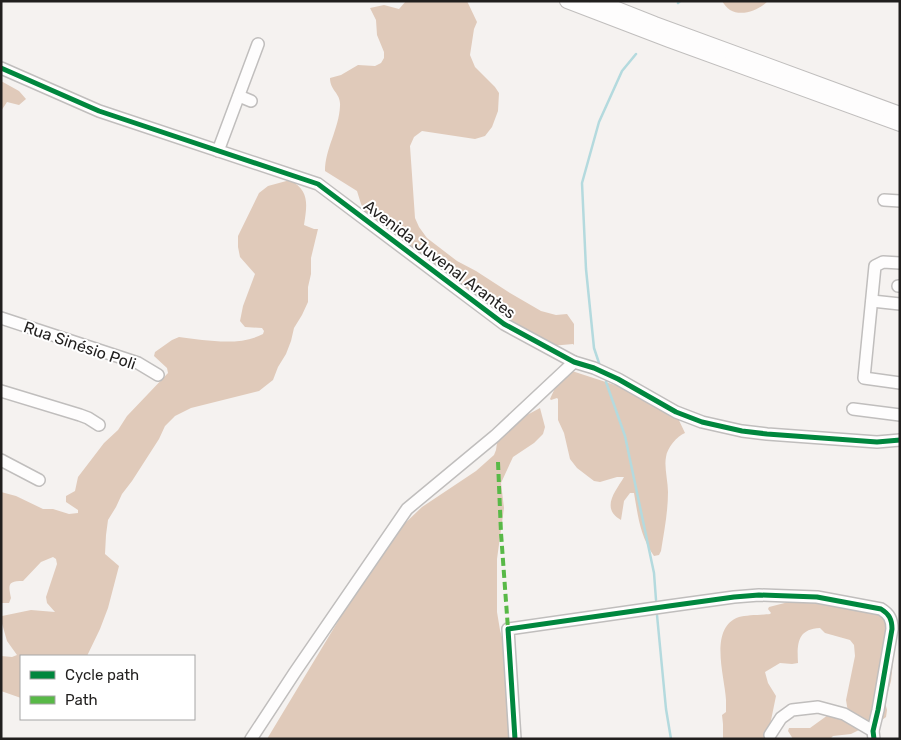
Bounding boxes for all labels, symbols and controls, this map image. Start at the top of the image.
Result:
street label: Avenida Juvenal Arantes [360,196,519,323]
street label: Rua Sinésio Poli [21,317,139,374]
legend [20,655,195,720]
text: Cycle path [65,666,139,684]
text: Path [65,691,98,709]

